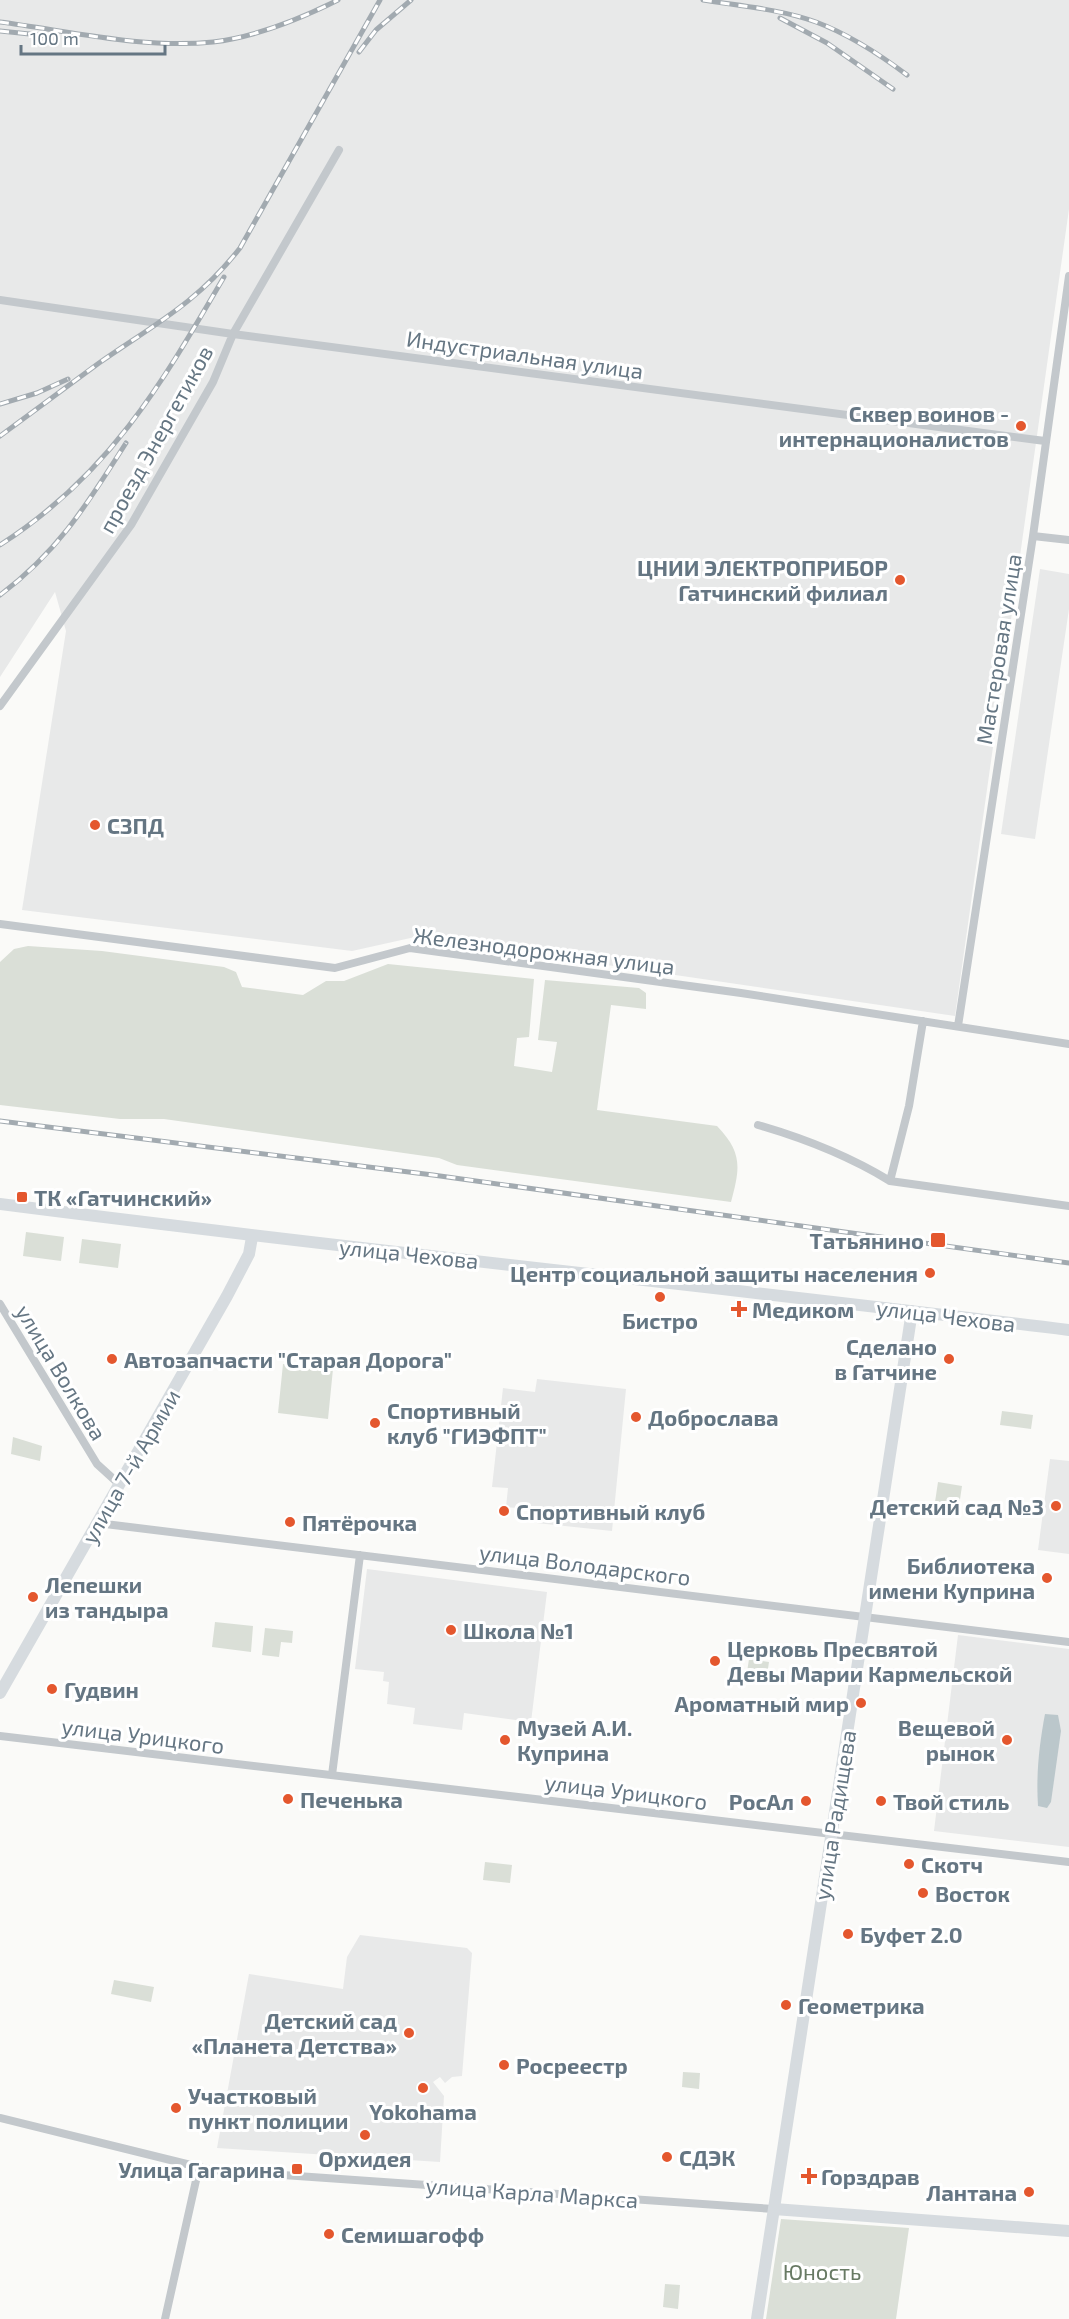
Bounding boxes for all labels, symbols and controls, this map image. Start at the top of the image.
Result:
scale bar [21,18,165,56]
text: 100 m [30,27,79,49]
street label: Индустриальная улица [405,325,645,384]
street label: проезд Энергетиков [93,341,217,537]
place label: Сквер воинов - интернационалистов [779,400,1009,451]
marker: Сквер воинов - интернационалистов [1014,419,1028,433]
street label: Мастеровая улица [970,552,1027,746]
place label: ЦНИИ ЭЛЕКТРОПРИБОР Гатчинский филиал [637,554,888,605]
marker: ЦНИИ ЭЛЕКТРОПРИБОР Гатчинский филиал [893,573,907,587]
place label: СЗПД [107,812,164,838]
marker: СЗПД [88,818,102,832]
street label: Железнодорожная улица [412,921,676,980]
place label: ТК «Гатчинский» [34,1184,212,1210]
marker: ТК «Гатчинский» [15,1190,29,1204]
place label: Татьянино [809,1227,924,1253]
marker: Татьянино [929,1231,947,1249]
street label: улица Чехова [338,1233,480,1274]
place label: Центр социальной защиты населения [510,1260,918,1286]
marker: Центр социальной защиты населения [923,1266,937,1280]
marker: Бистро [653,1290,667,1304]
street label: улица Чехова [875,1294,1017,1337]
place label: Медиком [752,1296,854,1322]
street label: улица Волкова [11,1300,113,1445]
marker: Медиком [730,1300,748,1318]
place label: Бистро [622,1307,698,1333]
place label: Сделано в Гатчине [835,1333,937,1384]
place label: Автозапчасти "Старая Дорога" [124,1346,452,1372]
marker: Автозапчасти "Старая Дорога" [105,1352,119,1366]
marker: Сделано в Гатчине [942,1352,956,1366]
street label: улица 7-й Армии [75,1384,186,1548]
place label: Спортивный клуб "ГИЭФПТ" [387,1397,547,1448]
place label: Доброслава [648,1404,779,1430]
marker: Доброслава [629,1410,643,1424]
marker: Спортивный клуб "ГИЭФПТ" [368,1416,382,1430]
place label: Детский сад №3 [870,1493,1044,1519]
place label: Спортивный клуб [516,1498,705,1524]
marker: Детский сад №3 [1049,1499,1063,1513]
marker: Спортивный клуб [497,1504,511,1518]
place label: Пятёрочка [302,1509,417,1535]
marker: Пятёрочка [283,1515,297,1529]
street label: улица Володарского [478,1538,692,1591]
place label: Библиотека имени Куприна [868,1552,1035,1603]
place label: Лепешки из тандыра [45,1571,169,1622]
marker: Библиотека имени Куприна [1040,1571,1054,1585]
marker: Лепешки из тандыра [26,1590,40,1604]
place label: Школа №1 [463,1617,574,1643]
marker: Школа №1 [444,1623,458,1637]
place label: Церковь Пресвятой Девы Марии Кармельской [727,1635,1012,1686]
marker: Церковь Пресвятой Девы Марии Кармельской [708,1654,722,1668]
place label: Гудвин [64,1676,139,1702]
marker: Гудвин [45,1682,59,1696]
place label: Ароматный мир [675,1690,849,1716]
marker: Ароматный мир [854,1696,868,1710]
street label: улица Урицкого [60,1712,226,1759]
place label: Музей А.И. Куприна [517,1714,632,1765]
place label: Вещевой рынок [898,1714,995,1765]
street label: улица Радищева [808,1728,861,1902]
marker: Музей А.И. Куприна [498,1733,512,1747]
marker: Вещевой рынок [1000,1733,1014,1747]
street label: улица Урицкого [543,1768,709,1815]
place label: Печенька [300,1786,403,1812]
place label: РосАл [729,1788,794,1814]
place label: Твой стиль [893,1788,1010,1814]
marker: Печенька [281,1792,295,1806]
marker: РосАл [799,1794,813,1808]
marker: Твой стиль [874,1794,888,1808]
place label: Скотч [921,1851,983,1877]
marker: Скотч [902,1857,916,1871]
place label: Восток [935,1880,1010,1906]
marker: Восток [916,1886,930,1900]
place label: Буфет 2.0 [860,1921,963,1947]
marker: Буфет 2.0 [841,1927,855,1941]
place label: Геометрика [798,1992,925,2018]
marker: Геометрика [779,1998,793,2012]
place label: Детский сад «Планета Детства» [192,2007,397,2058]
marker: Детский сад «Планета Детства» [402,2026,416,2040]
place label: Росреестр [516,2052,628,2078]
marker: Росреестр [497,2058,511,2072]
marker: Yokohama [416,2081,430,2095]
place label: Участковый пункт полиции [188,2082,349,2133]
place label: Yokohama [369,2098,477,2124]
marker: Участковый пункт полиции [169,2101,183,2115]
marker: Орхидея [358,2128,372,2142]
place label: СДЭК [679,2144,735,2170]
place label: Орхидея [318,2145,412,2171]
marker: СДЭК [660,2150,674,2164]
place label: Улица Гагарина [118,2156,285,2182]
marker: Улица Гагарина [290,2162,304,2176]
place label: Горздрав [821,2163,920,2189]
marker: Горздрав [802,2169,816,2183]
street label: улица Карла Маркса [425,2172,639,2213]
place label: Лантана [926,2179,1017,2205]
marker: Лантана [1022,2185,1036,2199]
place label: Семишагофф [341,2221,484,2247]
marker: Семишагофф [322,2227,336,2241]
park label: Юность [783,2258,861,2284]

